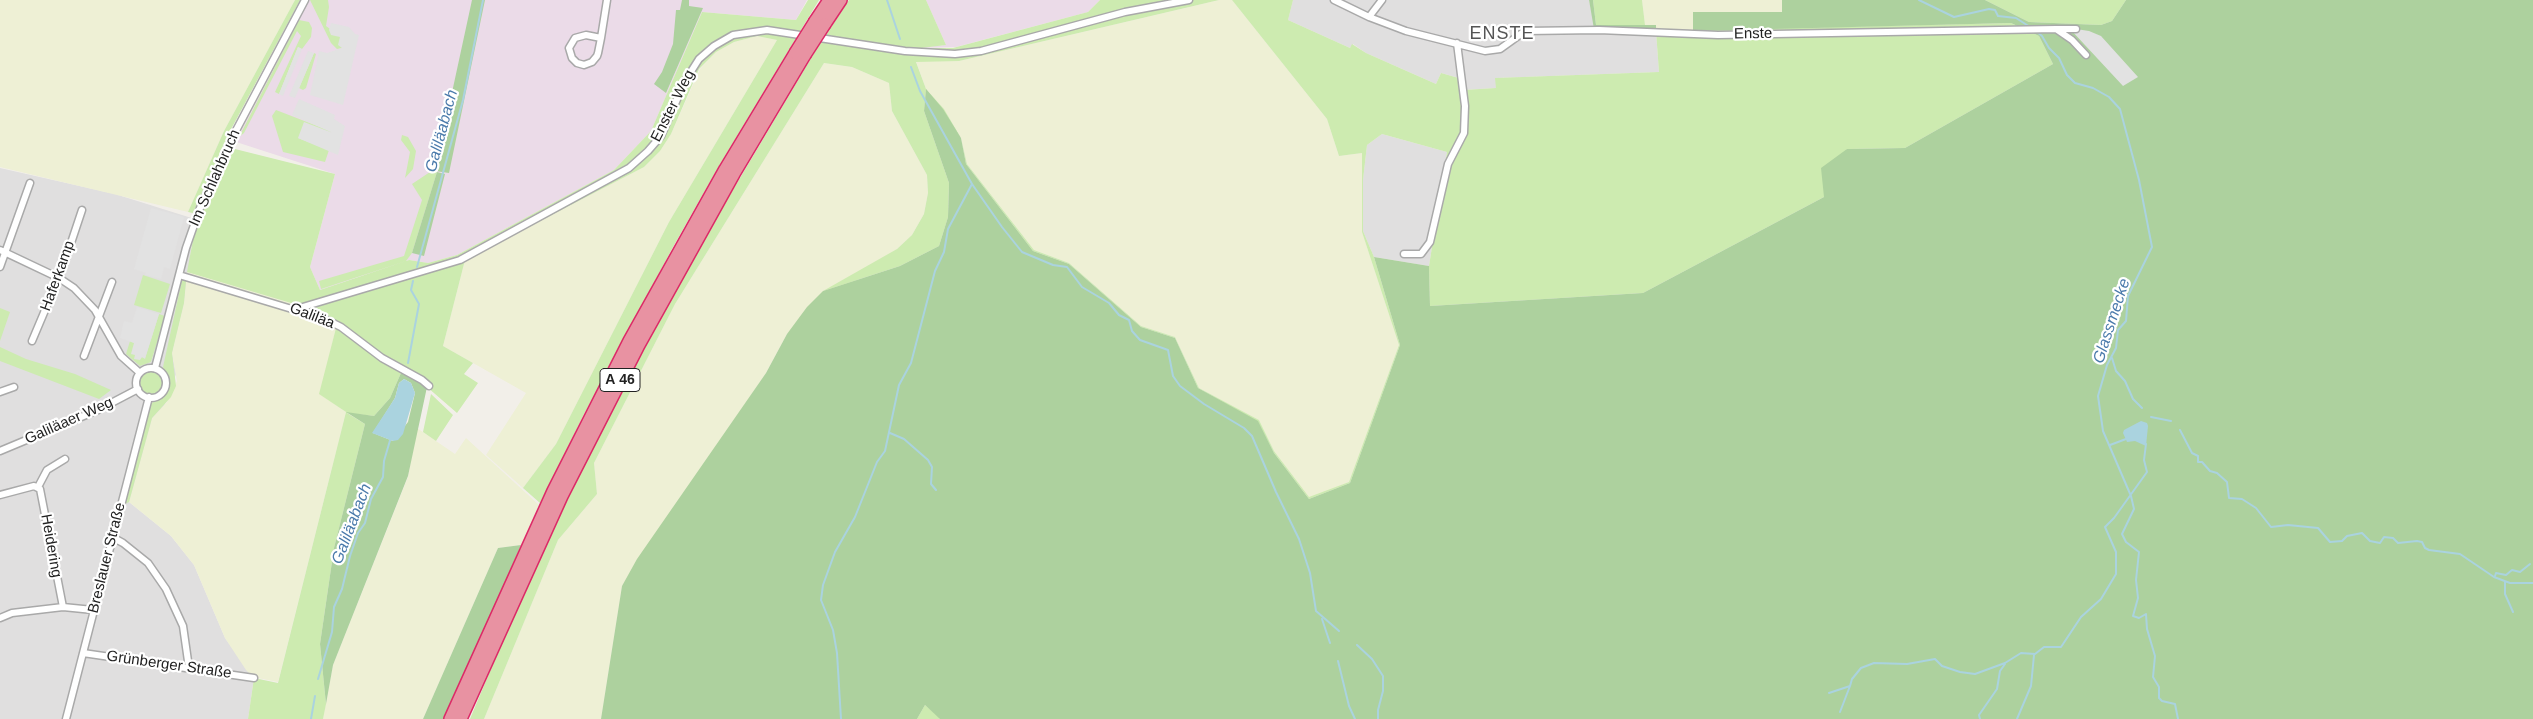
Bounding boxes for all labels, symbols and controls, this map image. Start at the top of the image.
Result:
district label: ENSTE [1469,23,1535,45]
street label: Enste [1734,25,1772,43]
street label: Enster Weg [647,67,699,145]
water label: Galiläabach [422,88,462,174]
street label: Im Schlahbruch [186,127,244,229]
street label: Haferkamp [37,238,79,314]
water label: Glassmecke [2089,276,2135,366]
street label: Galiläa [287,299,337,333]
road number: A 46 [600,368,640,392]
street label: Galiläaer Weg [22,394,116,448]
water label: Galiläabach [328,481,376,567]
street label: Breslauer Straße [85,501,129,615]
street label: Heidering [37,513,65,579]
street label: Grünberger Straße [105,647,233,683]

